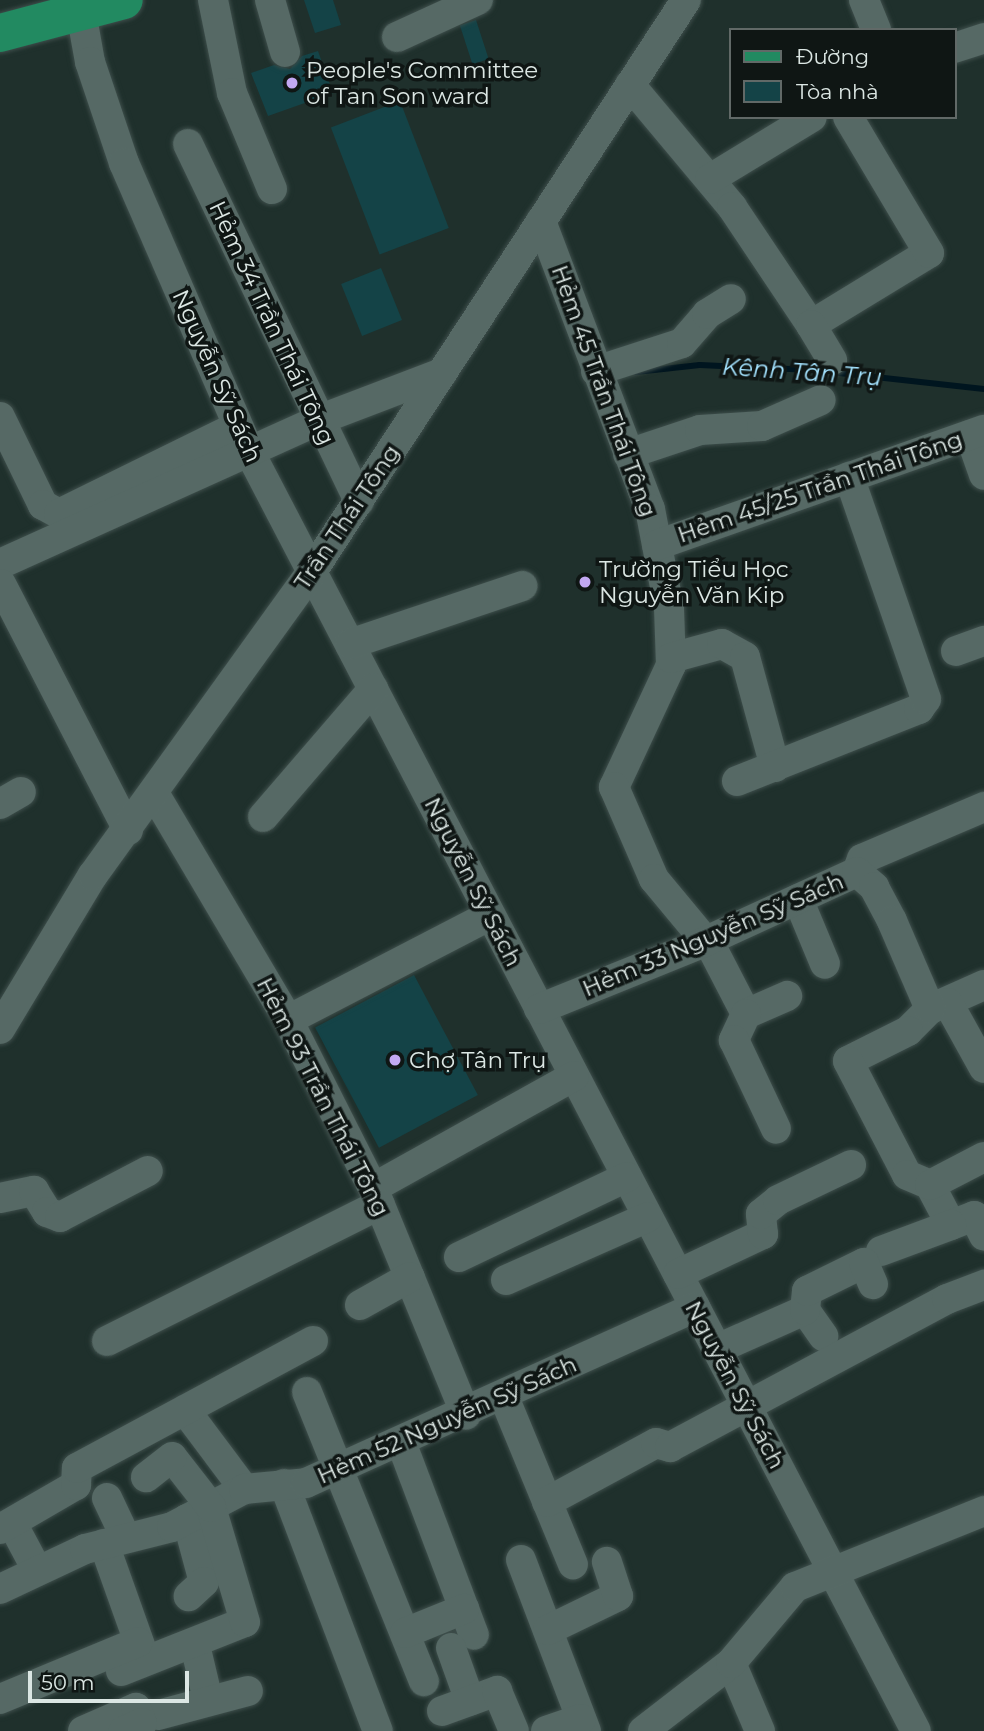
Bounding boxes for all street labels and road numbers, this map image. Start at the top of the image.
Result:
street label: Hẻm 34 Trần Thái Tông [203,197,341,449]
street label: Hẻm 45 Trần Thái Tông [546,261,662,521]
street label: Nguyễn Sỹ Sách [167,285,267,467]
street label: Hẻm 45/25 Trần Thái Tông [674,425,966,549]
street label: Trần Thái Tông [288,439,406,595]
street label: Nguyễn Sỹ Sách [418,793,528,971]
street label: Hẻm 33 Nguyễn Sỹ Sách [578,867,848,1003]
street label: Hẻm 93 Trần Thái Tông [251,973,395,1221]
street label: Nguyễn Sỹ Sách [679,1296,791,1474]
street label: Hẻm 52 Nguyễn Sỹ Sách [313,1350,581,1490]

